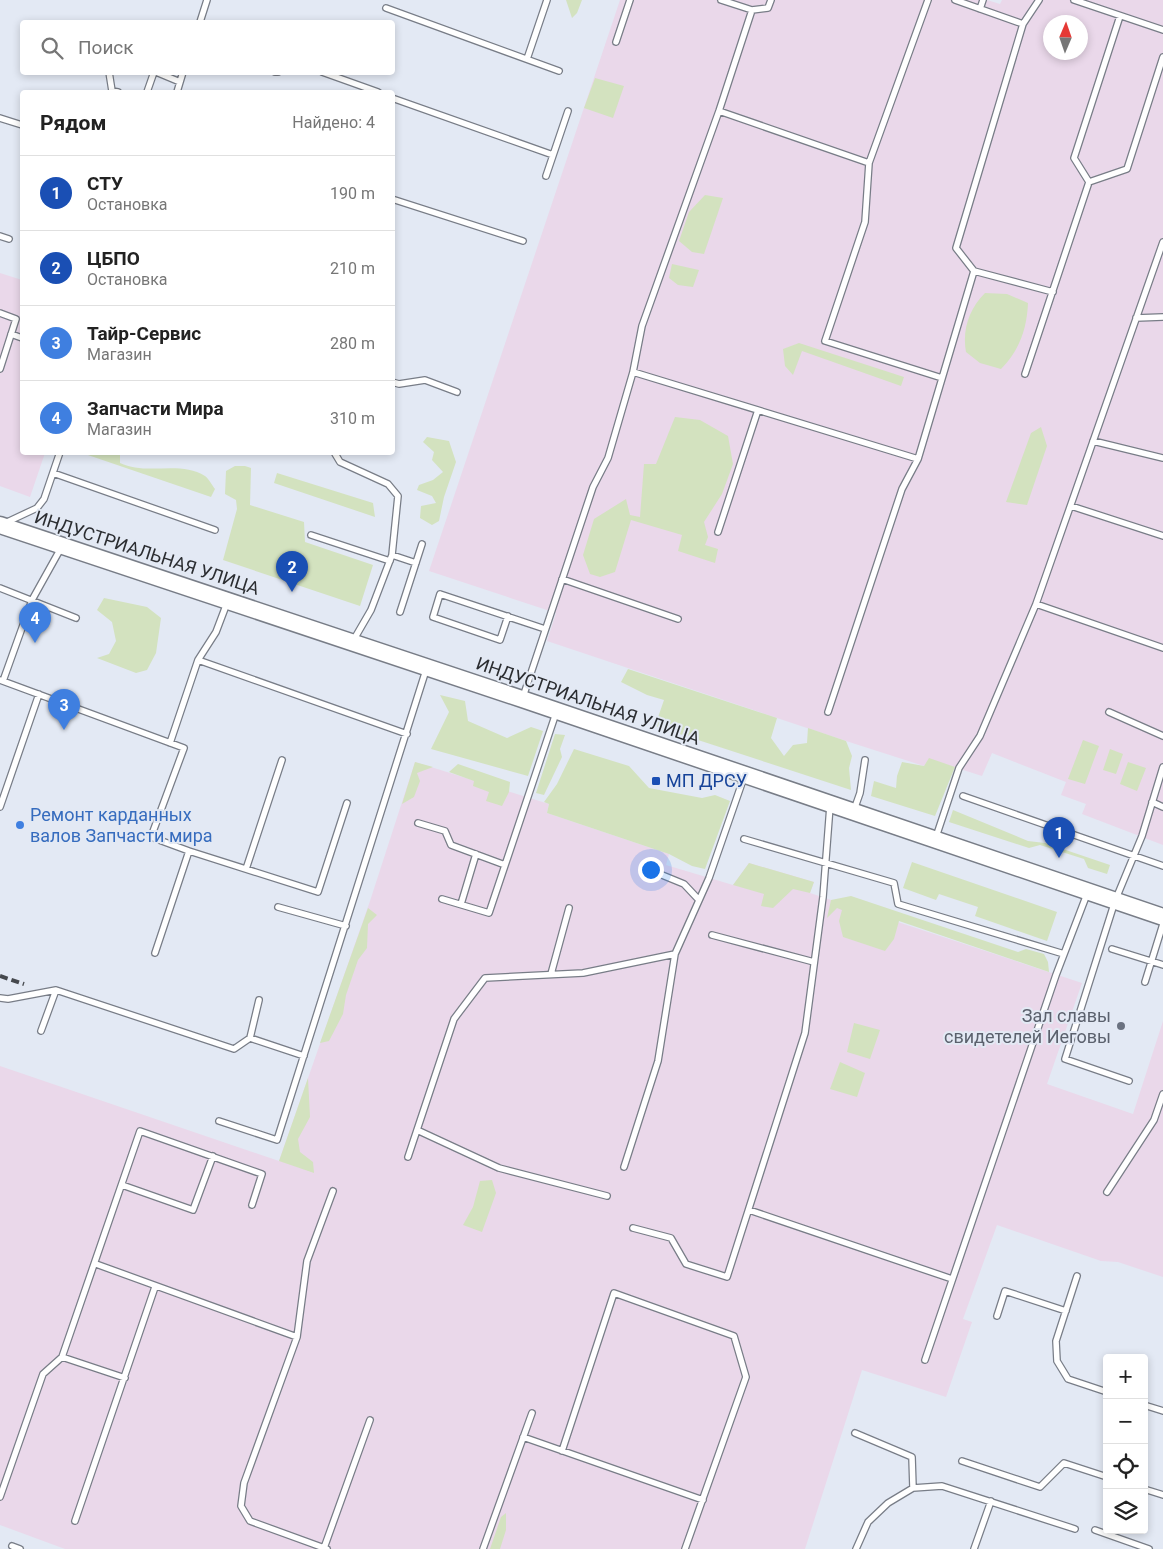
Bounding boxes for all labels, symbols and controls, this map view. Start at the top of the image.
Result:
north arrow [1043,15,1088,60]
search box [20,20,395,75]
icon: search [38,34,66,62]
text: Поиск [78,36,134,59]
text: Рядом [40,111,106,135]
text: Найдено: 4 [292,113,375,132]
text: СТУ [87,172,123,195]
text: 1 [51,184,61,203]
text: 190 m [330,184,375,203]
text: Остановка [87,195,168,214]
text: ЦБПО [87,247,140,270]
text: 2 [51,259,61,278]
text: 210 m [330,259,375,278]
text: Остановка [87,270,168,289]
text: Тайр-Сервис [87,322,201,345]
text: 3 [51,334,61,353]
text: 280 m [330,334,375,353]
text: Магазин [87,345,152,364]
text: Запчасти Мира [87,397,224,420]
text: 4 [51,409,61,428]
text: 310 m [330,409,375,428]
text: Магазин [87,420,152,439]
street label: ИНДУСТРИАЛЬНАЯ УЛИЦА [32,506,262,599]
pin: 2 [276,551,308,592]
pin: 4 [19,602,51,643]
street label: ИНДУСТРИАЛЬНАЯ УЛИЦА [474,652,703,749]
pin: 3 [48,689,80,730]
place label: МП ДРСУ [666,770,747,791]
marker: МП ДРСУ [650,775,662,787]
place label: Ремонт карданных валов Запчасти мира [30,804,213,846]
pin: 1 [1043,817,1075,858]
marker: Ремонт карданных валов Запчасти мира [14,819,26,831]
your location [638,857,664,883]
place label: Зал славы свидетелей Иеговы [944,1005,1111,1047]
marker: Зал славы свидетелей Иеговы [1115,1020,1127,1032]
map controls [1103,1354,1148,1534]
button: + [1103,1354,1148,1399]
button: − [1103,1399,1148,1444]
button: locate [1103,1444,1148,1489]
button: layers [1103,1489,1148,1534]

